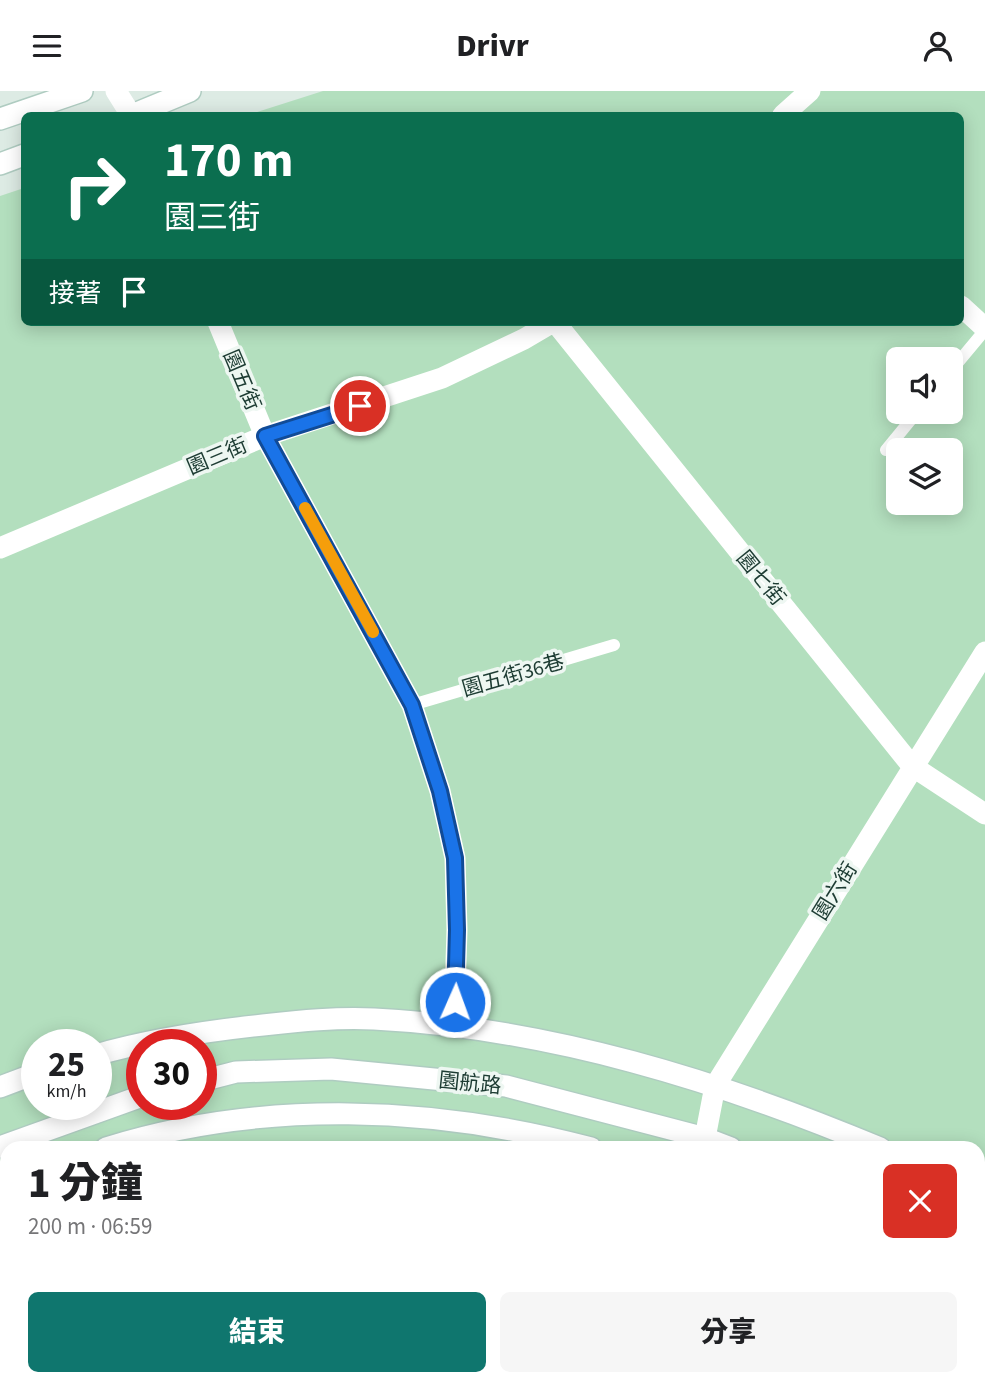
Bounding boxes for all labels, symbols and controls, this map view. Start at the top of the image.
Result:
text: Drivr [456,23,529,69]
icon: menu [28,27,66,65]
icon: person [919,27,957,65]
text: 170 m [164,126,293,196]
icon: right [49,140,140,231]
text: 園三街 [164,195,260,241]
icon: arrive [115,273,153,311]
text: 接著 [49,275,101,312]
street label: 園五街 [216,345,268,415]
map controls [886,347,963,515]
button: sound [886,347,963,424]
pin [330,376,390,436]
icon: arrive [341,387,379,425]
street label: 園三街 [182,430,252,482]
button: layers [886,438,963,515]
street label: 園七街 [730,544,792,612]
street label: 園五街36巷 [458,646,568,704]
street label: 園六街 [806,856,864,926]
position arrow [418,965,492,1039]
speed limit sign: 30 [126,1029,217,1120]
text: 25 [48,1040,85,1090]
street label: 園航路 [437,1065,503,1101]
text: km/h [47,1079,86,1104]
text: 1 分鐘 [28,1154,143,1214]
button: close [883,1164,957,1238]
text: 200 m · 06:59 [28,1210,152,1243]
button: 結束 [28,1292,486,1372]
button: 分享 [500,1292,957,1372]

